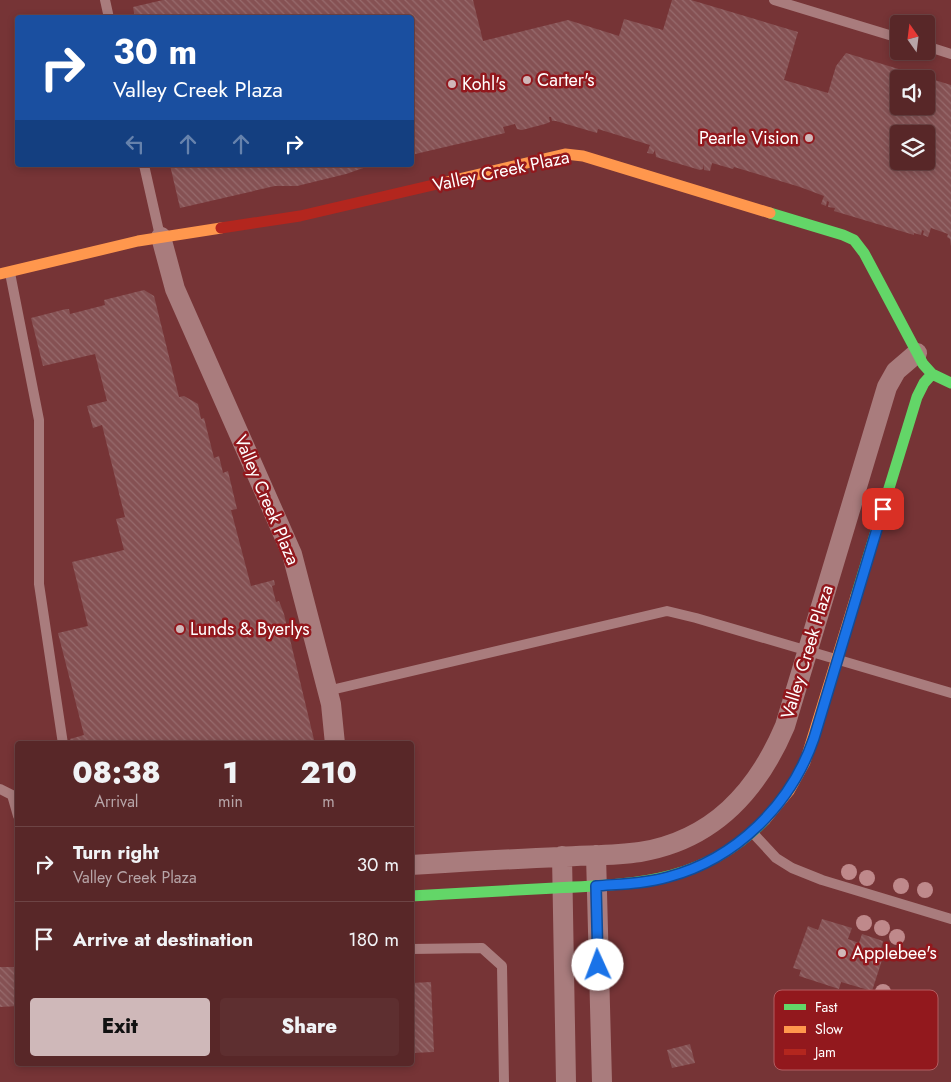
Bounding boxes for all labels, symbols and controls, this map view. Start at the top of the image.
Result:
north arrow [890,15,935,60]
map controls [890,15,935,170]
text: 30 m [113,27,197,77]
icon: right [30,35,95,100]
place label: Carter's [537,67,595,93]
button: sound [890,70,935,115]
place label: Kohl's [462,71,506,97]
text: Valley Creek Plaza [113,73,283,105]
marker: Carter's [521,74,533,86]
marker: Kohl's [446,78,458,90]
place label: Pearle Vision [699,125,799,151]
button: layers [890,125,935,170]
icon: left [121,130,149,158]
icon: ahead [174,130,202,158]
icon: ahead [227,130,255,158]
icon: right [280,130,308,158]
marker: Pearle Vision [803,132,815,144]
street label: Valley Creek Plaza [430,144,572,198]
street label: Valley Creek Plaza [228,431,306,569]
pin [862,488,904,530]
icon: arrive [869,495,897,523]
street label: Valley Creek Plaza [774,582,840,722]
place label: Lunds & Byerlys [190,616,310,642]
marker: Lunds & Byerlys [174,623,186,635]
text: 08:38 [72,751,161,794]
text: 1 [223,751,238,794]
text: 210 [300,751,357,794]
text: Arrival [94,790,139,813]
text: min [218,790,243,813]
text: m [322,790,335,813]
text: Turn right [73,839,159,866]
icon: right [30,850,58,878]
text: 30 m [357,851,399,878]
text: Valley Creek Plaza [73,866,197,889]
icon: arrive [30,925,58,953]
text: Arrive at destination [73,926,253,953]
text: 180 m [348,926,399,953]
position arrow [571,938,623,990]
place label: Applebee's [852,940,937,966]
marker: Applebee's [836,947,848,959]
legend [774,990,938,1070]
text: Fast [815,997,838,1017]
button: Exit [30,998,210,1056]
button: Share [220,998,399,1056]
text: Slow [815,1019,843,1039]
text: Jam [813,1042,836,1062]

